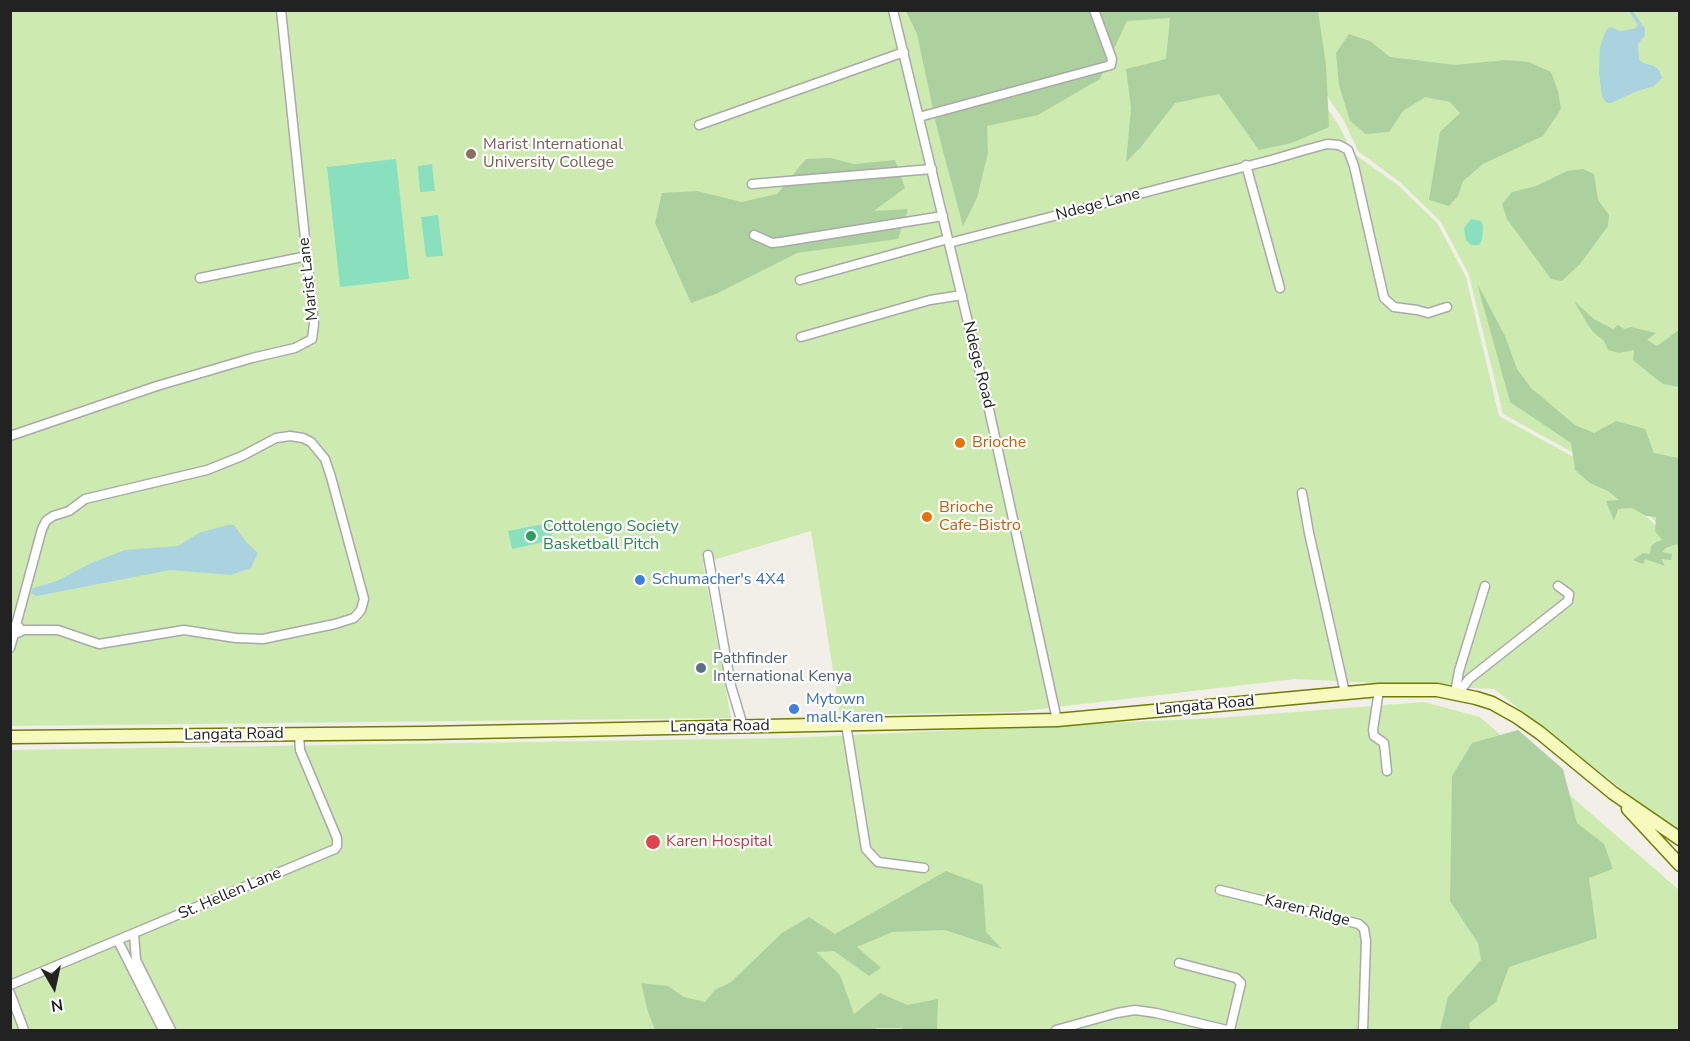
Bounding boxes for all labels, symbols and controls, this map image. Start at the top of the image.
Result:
place label: Marist International University College [483,135,623,173]
marker: Marist International University College [464,147,478,161]
street label: Ndege Lane [1054,185,1142,225]
street label: Marist Lane [295,236,323,322]
street label: Ndege Road [958,320,998,410]
place label: Brioche [972,433,1026,453]
marker: Brioche [953,436,967,450]
place label: Brioche Cafe-Bistro [939,498,1021,536]
marker: Brioche Cafe-Bistro [920,510,934,524]
place label: Cottolengo Society Basketball Pitch [543,517,679,555]
marker: Cottolengo Society Basketball Pitch [524,529,538,543]
place label: Schumacher's 4X4 [652,570,785,590]
marker: Schumacher's 4X4 [633,573,647,587]
place label: Pathfinder International Kenya [713,649,852,687]
marker: Pathfinder International Kenya [694,661,708,675]
place label: Mytown mall Karen [806,690,883,728]
street label: Langata Road [1155,692,1255,720]
marker: Mytown mall Karen [787,702,801,716]
street label: Langata Road [670,717,770,737]
street label: Langata Road [184,725,284,745]
place label: Karen Hospital [666,832,772,852]
marker: Karen Hospital [644,833,662,851]
street label: St. Hellen Lane [176,864,284,924]
street label: Karen Ridge [1262,891,1352,931]
north arrow [24,957,84,1017]
text: N [49,993,64,1017]

